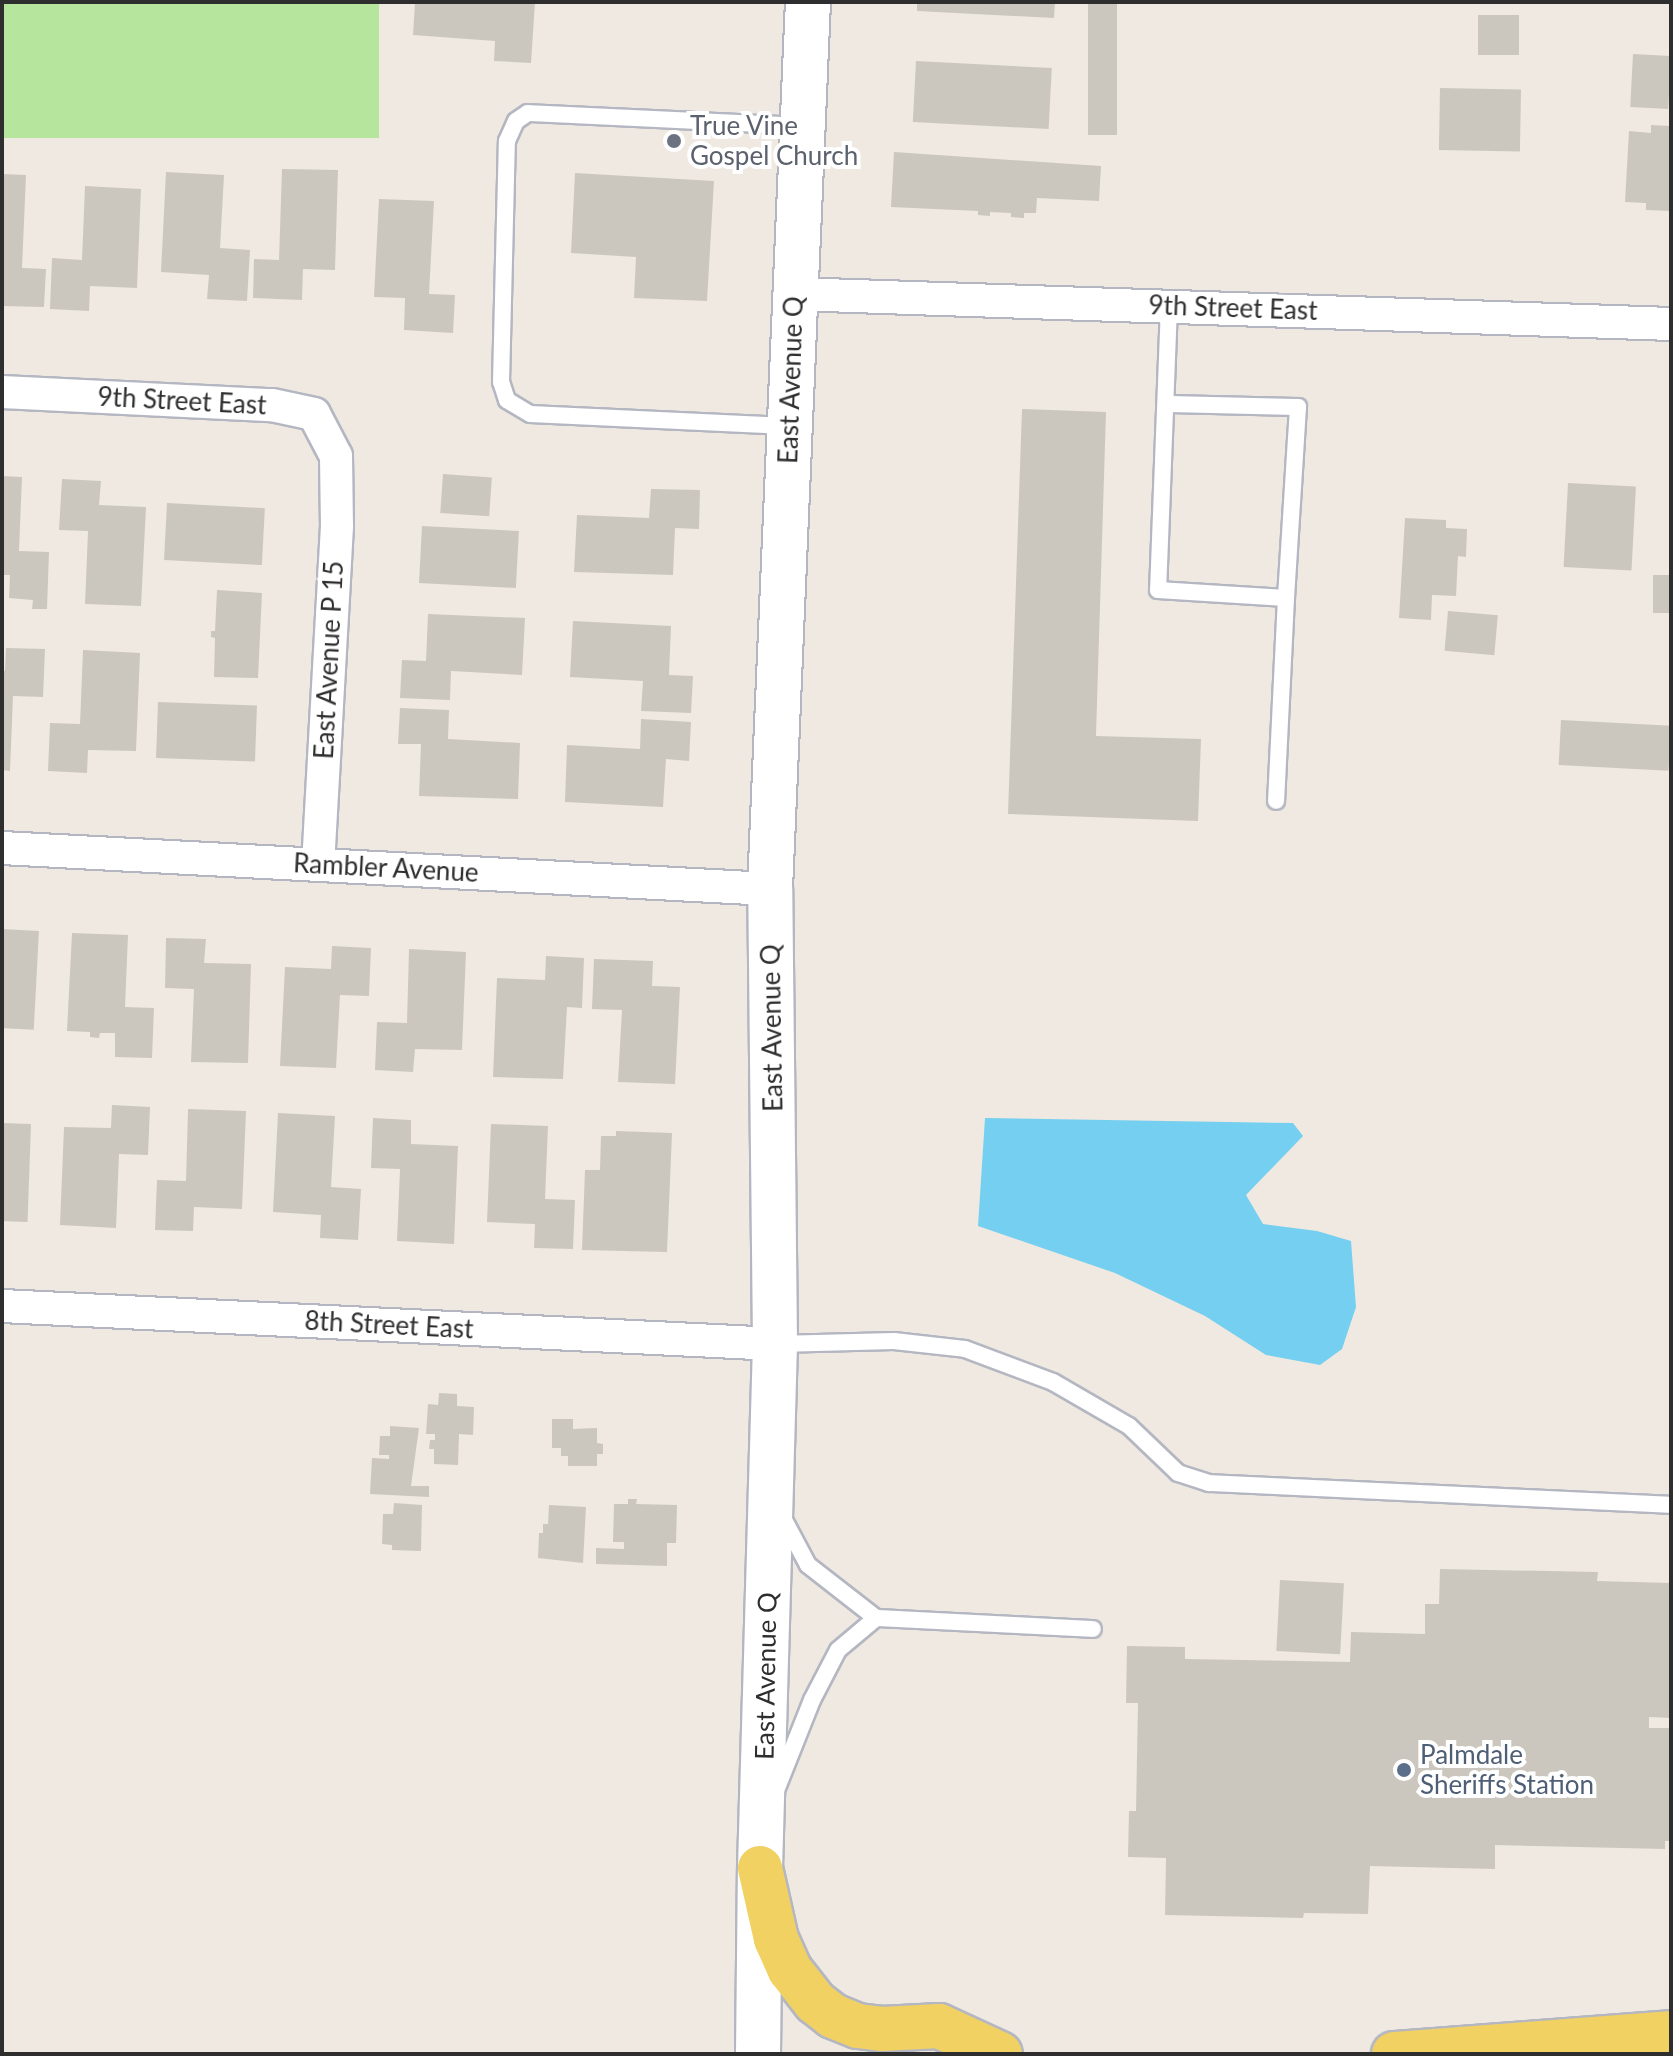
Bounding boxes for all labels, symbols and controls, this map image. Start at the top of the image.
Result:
place label: True Vine Gospel Church [690,110,858,172]
marker: True Vine Gospel Church [665,132,683,150]
street label: 9th Street East [1148,289,1318,327]
street label: East Avenue Q [772,295,810,465]
street label: 9th Street East [97,381,267,421]
street label: East Avenue P 15 [308,559,350,761]
street label: Rambler Avenue [292,848,480,888]
street label: East Avenue Q [755,943,789,1113]
street label: 8th Street East [304,1305,474,1345]
street label: East Avenue Q [749,1591,783,1761]
place label: Palmdale Sheriffs Station [1420,1739,1594,1800]
marker: Palmdale Sheriffs Station [1395,1761,1413,1779]

